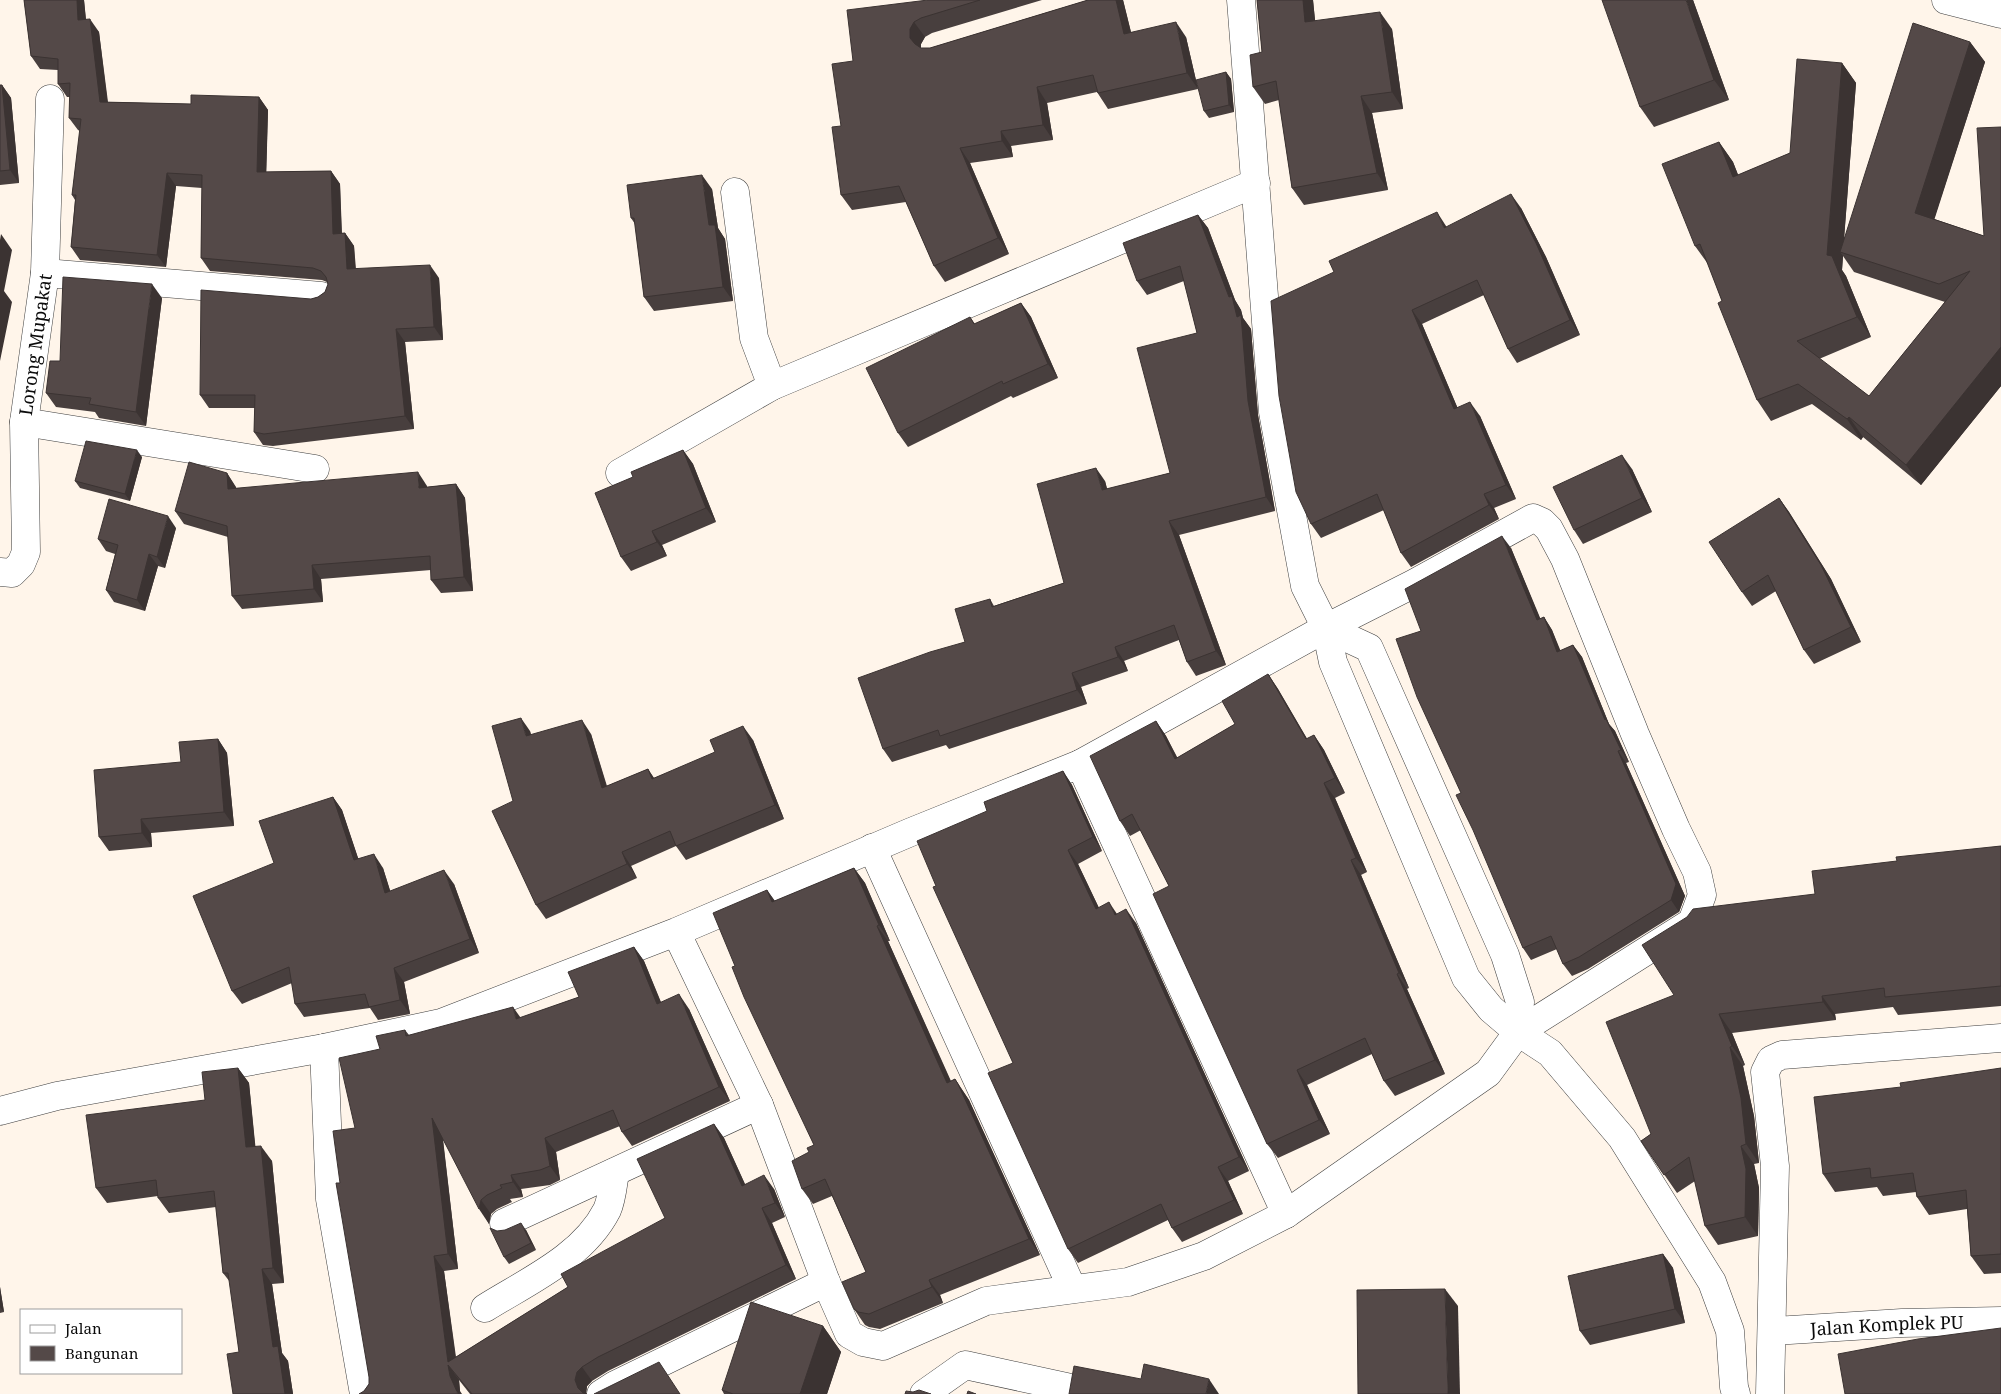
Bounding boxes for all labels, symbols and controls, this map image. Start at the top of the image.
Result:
street label: Lorong Mupakat [13,272,57,417]
legend [20,1309,182,1374]
street label: Jalan Komplek PU [1808,1310,1964,1341]
text: Jalan [64,1318,102,1338]
text: Bangunan [65,1343,139,1363]

